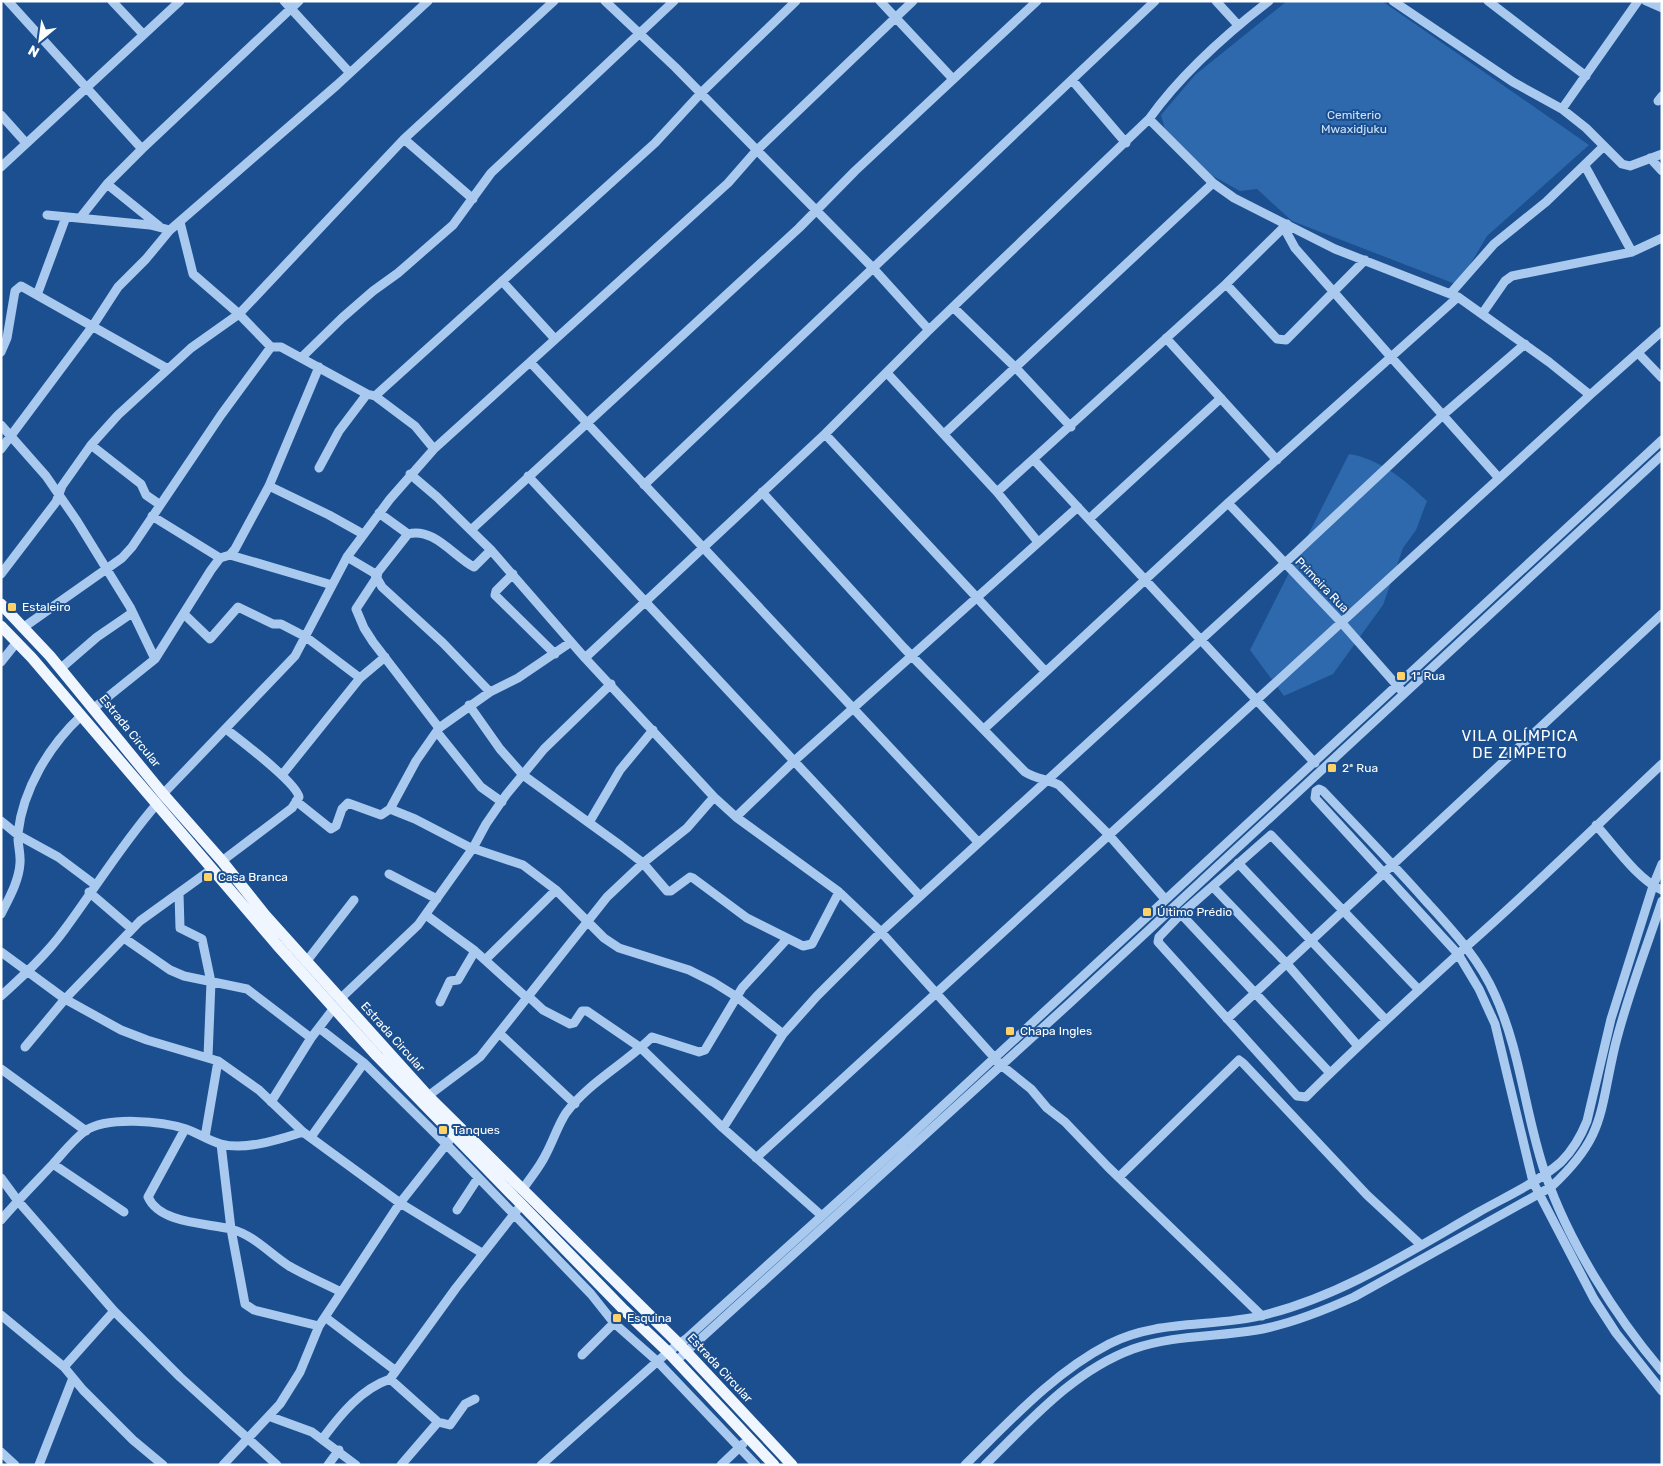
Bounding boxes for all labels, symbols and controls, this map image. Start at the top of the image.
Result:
north arrow [15,15,65,65]
text: N [25,41,42,61]
park label: Cemiterio Mwaxidjuku [1321,108,1387,136]
street label: Primeira Rua [1292,555,1352,615]
place label: Estaleiro [22,600,71,614]
marker: Estaleiro [6,601,18,613]
place label: 1ª Rua [1411,669,1445,683]
marker: 1ª Rua [1395,670,1407,682]
street label: Estrada Circular [97,692,164,770]
district label: VILA OLÍMPICA DE ZIMPETO [1462,727,1578,762]
place label: 2ª Rua [1342,761,1378,775]
marker: 2ª Rua [1326,762,1338,774]
place label: Casa Branca [218,870,288,884]
marker: Casa Branca [202,871,214,883]
place label: Último Prédio [1157,905,1232,919]
marker: Último Prédio [1141,906,1153,918]
street label: Estrada Circular [358,999,428,1075]
place label: Chapa Ingles [1020,1024,1092,1038]
marker: Chapa Ingles [1004,1025,1016,1037]
place label: Tanques [453,1123,500,1137]
marker: Tanques [437,1124,449,1136]
place label: Esquina [627,1311,672,1325]
marker: Esquina [611,1312,623,1324]
street label: Estrada Circular [684,1331,756,1406]

